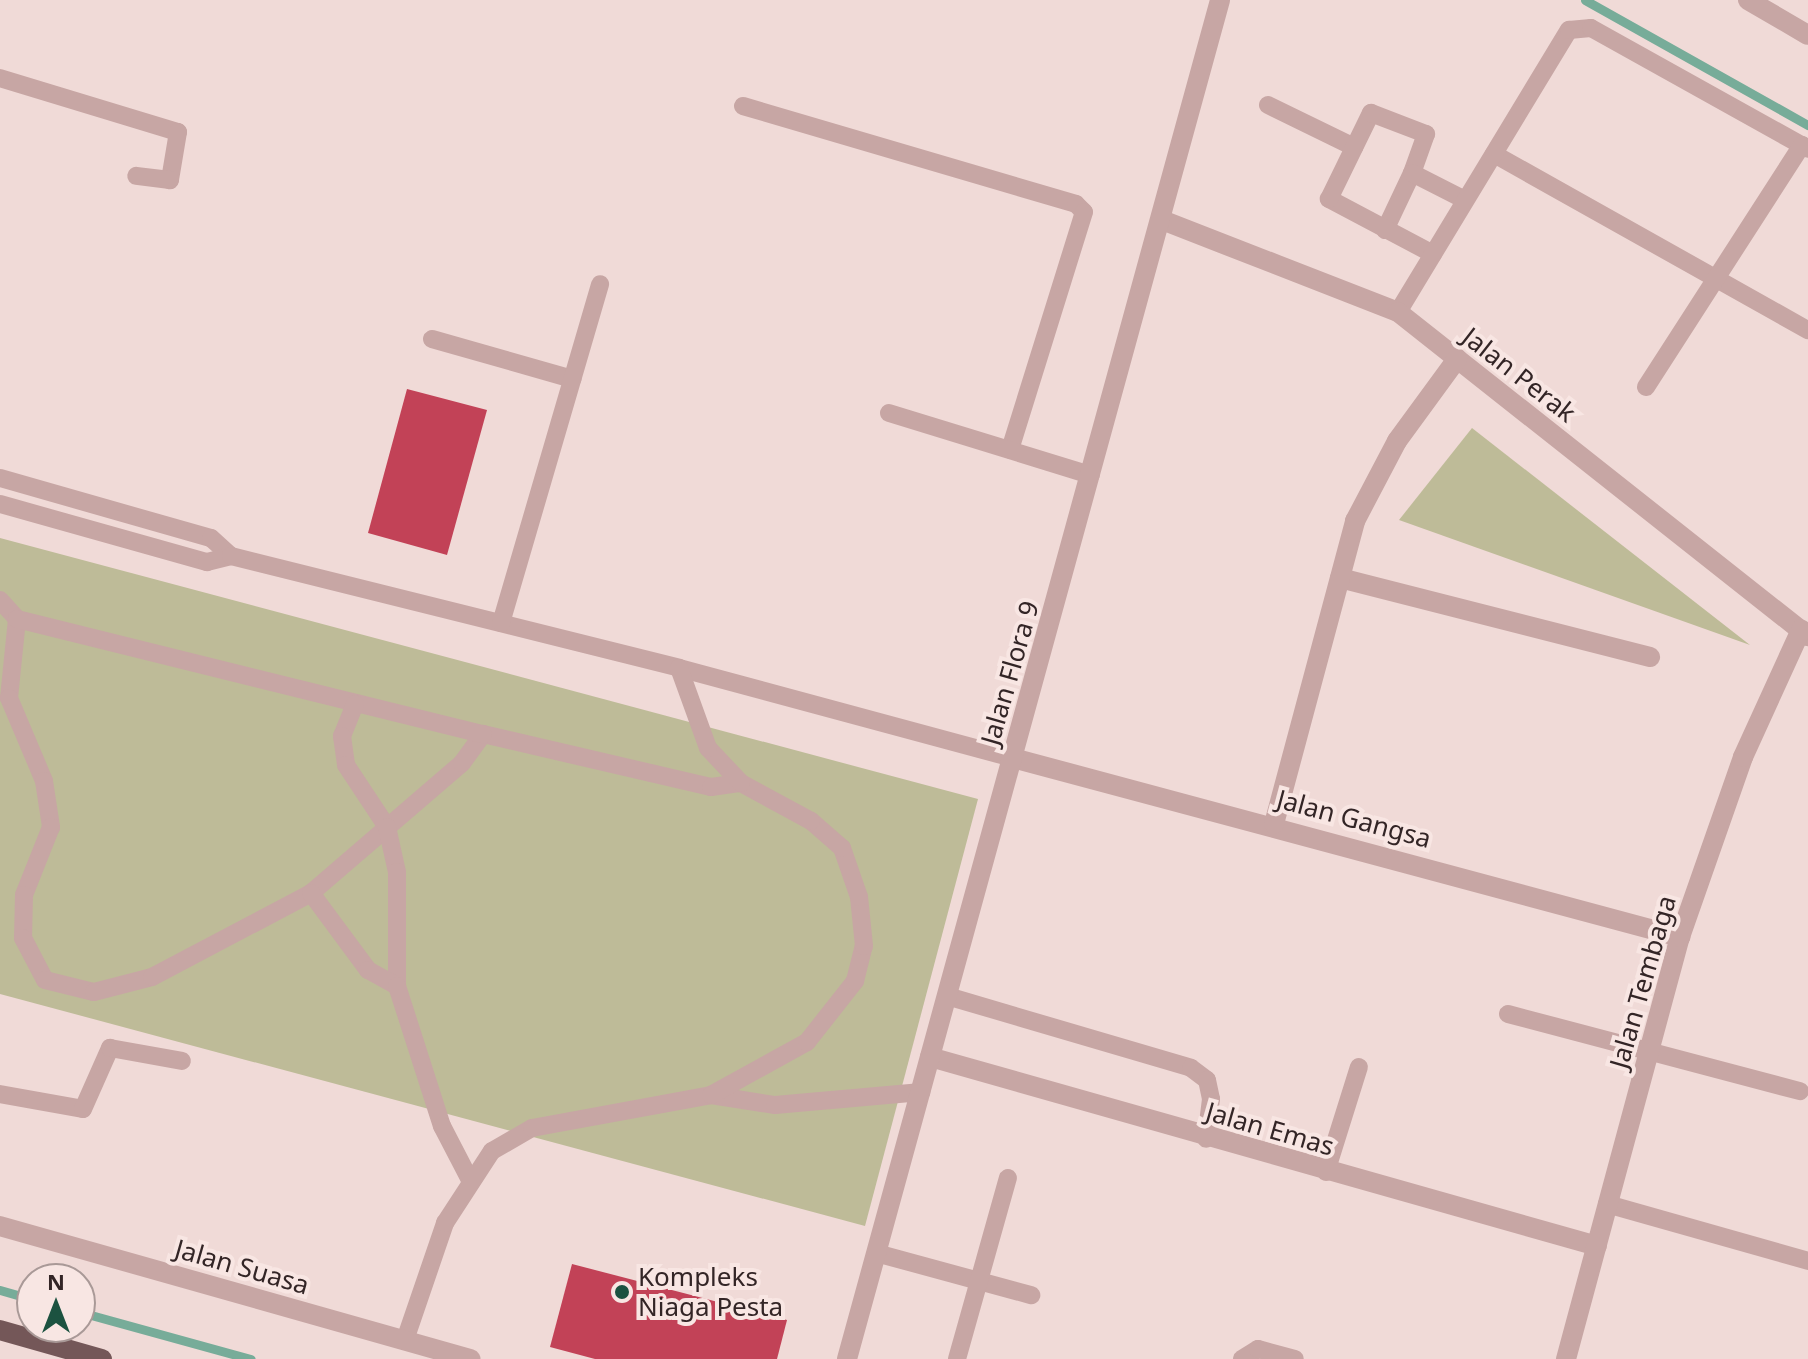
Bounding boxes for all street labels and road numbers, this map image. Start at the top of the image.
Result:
street label: Jalan Perak [1456,321,1582,429]
street label: Jalan Flora 9 [975,597,1045,749]
street label: Jalan Gangsa [1273,783,1435,855]
street label: Jalan Tembaga [1603,892,1683,1072]
street label: Jalan Emas [1202,1096,1338,1162]
street label: Jalan Suasa [171,1233,313,1301]

